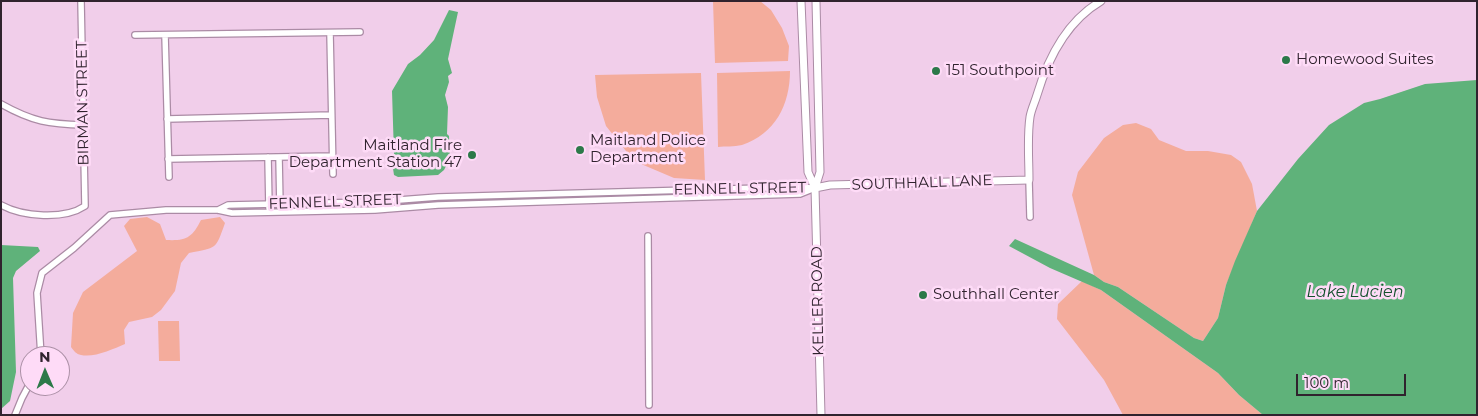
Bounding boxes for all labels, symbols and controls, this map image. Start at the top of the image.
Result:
street label: BIRMAN STREET [73,40,93,166]
place label: Homewood Suites [1296,51,1434,69]
marker: Homewood Suites [1280,54,1292,66]
place label: 151 Southpoint [946,62,1054,80]
marker: 151 Southpoint [930,65,942,77]
place label: Maitland Police Department [590,132,706,167]
place label: Maitland Fire Department Station 47 [289,137,462,172]
marker: Maitland Police Department [574,144,586,156]
marker: Maitland Fire Department Station 47 [466,149,478,161]
street label: SOUTHHALL LANE [851,172,993,194]
street label: FENNELL STREET [673,179,807,199]
street label: FENNELL STREET [268,191,402,213]
street label: KELLER ROAD [808,246,828,356]
water label: Lake Lucien [1307,282,1403,302]
place label: Southhall Center [933,286,1059,304]
marker: Southhall Center [917,289,929,301]
north arrow [20,346,70,396]
text: N [39,348,51,366]
scale bar [1298,364,1408,396]
text: 100 m [1304,373,1349,392]

